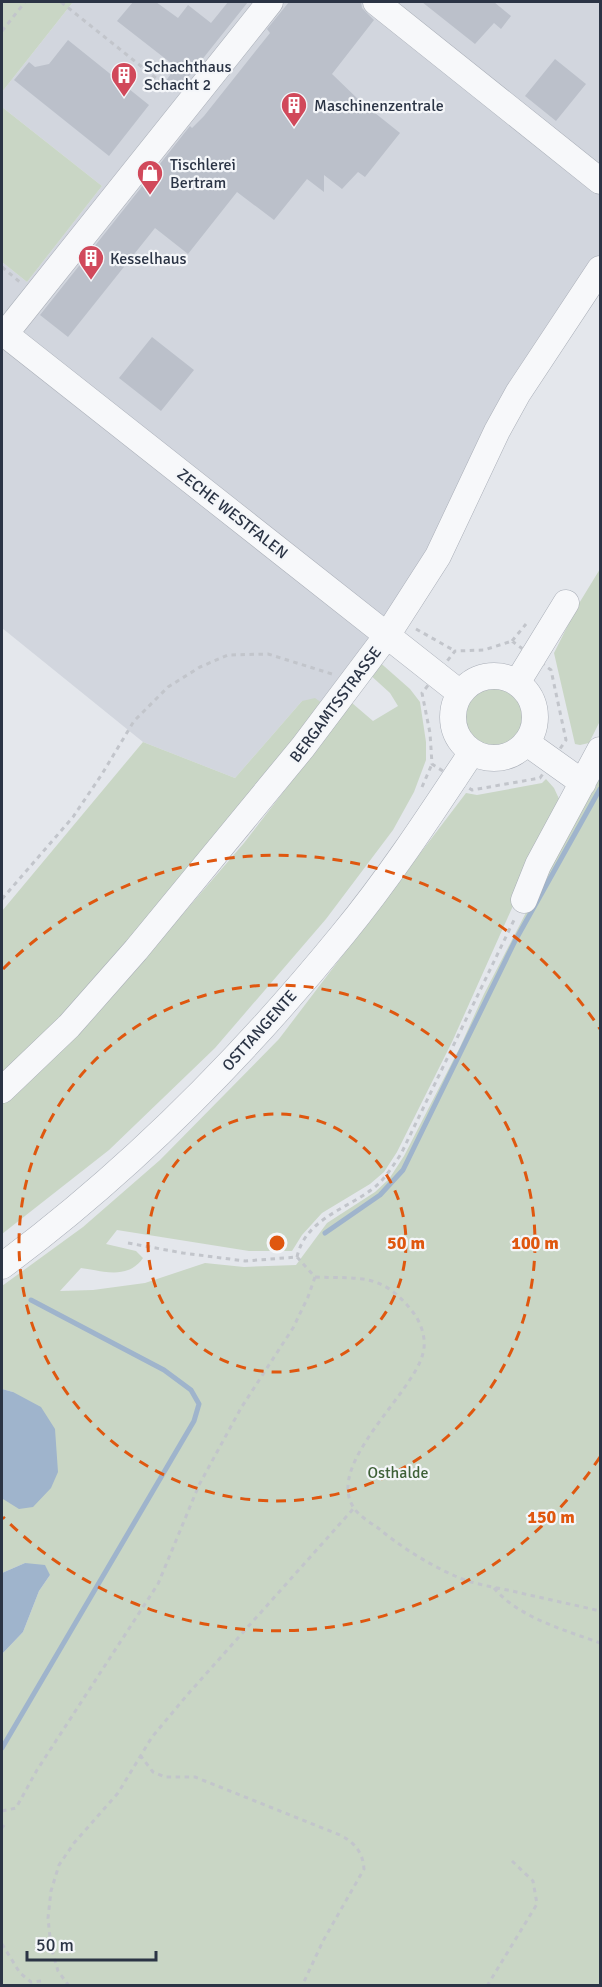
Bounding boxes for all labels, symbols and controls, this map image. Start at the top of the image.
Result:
place label: Schachthaus Schacht 2 [144,57,232,95]
building icon: Schachthaus Schacht 2 [109,60,139,98]
building icon: Maschinenzentrale [279,90,309,128]
place label: Maschinenzentrale [314,96,444,116]
place label: Tischlerei Bertram [170,155,236,193]
shop icon: Tischlerei Bertram [135,158,165,196]
building icon: Kesselhaus [76,243,106,281]
place label: Kesselhaus [110,249,187,269]
street label: ZECHE WESTFALEN [173,464,292,563]
street label: BERGAMTSSTRASSE [286,643,386,767]
street label: OSTTANGENTE [218,986,301,1075]
text: 50 m [387,1232,425,1254]
text: 100 m [511,1232,559,1254]
centre of rings [267,1233,287,1253]
park label: Osthalde [367,1463,429,1483]
text: 150 m [527,1506,575,1528]
scale bar [27,1924,156,1962]
text: 50 m [36,1934,74,1956]

